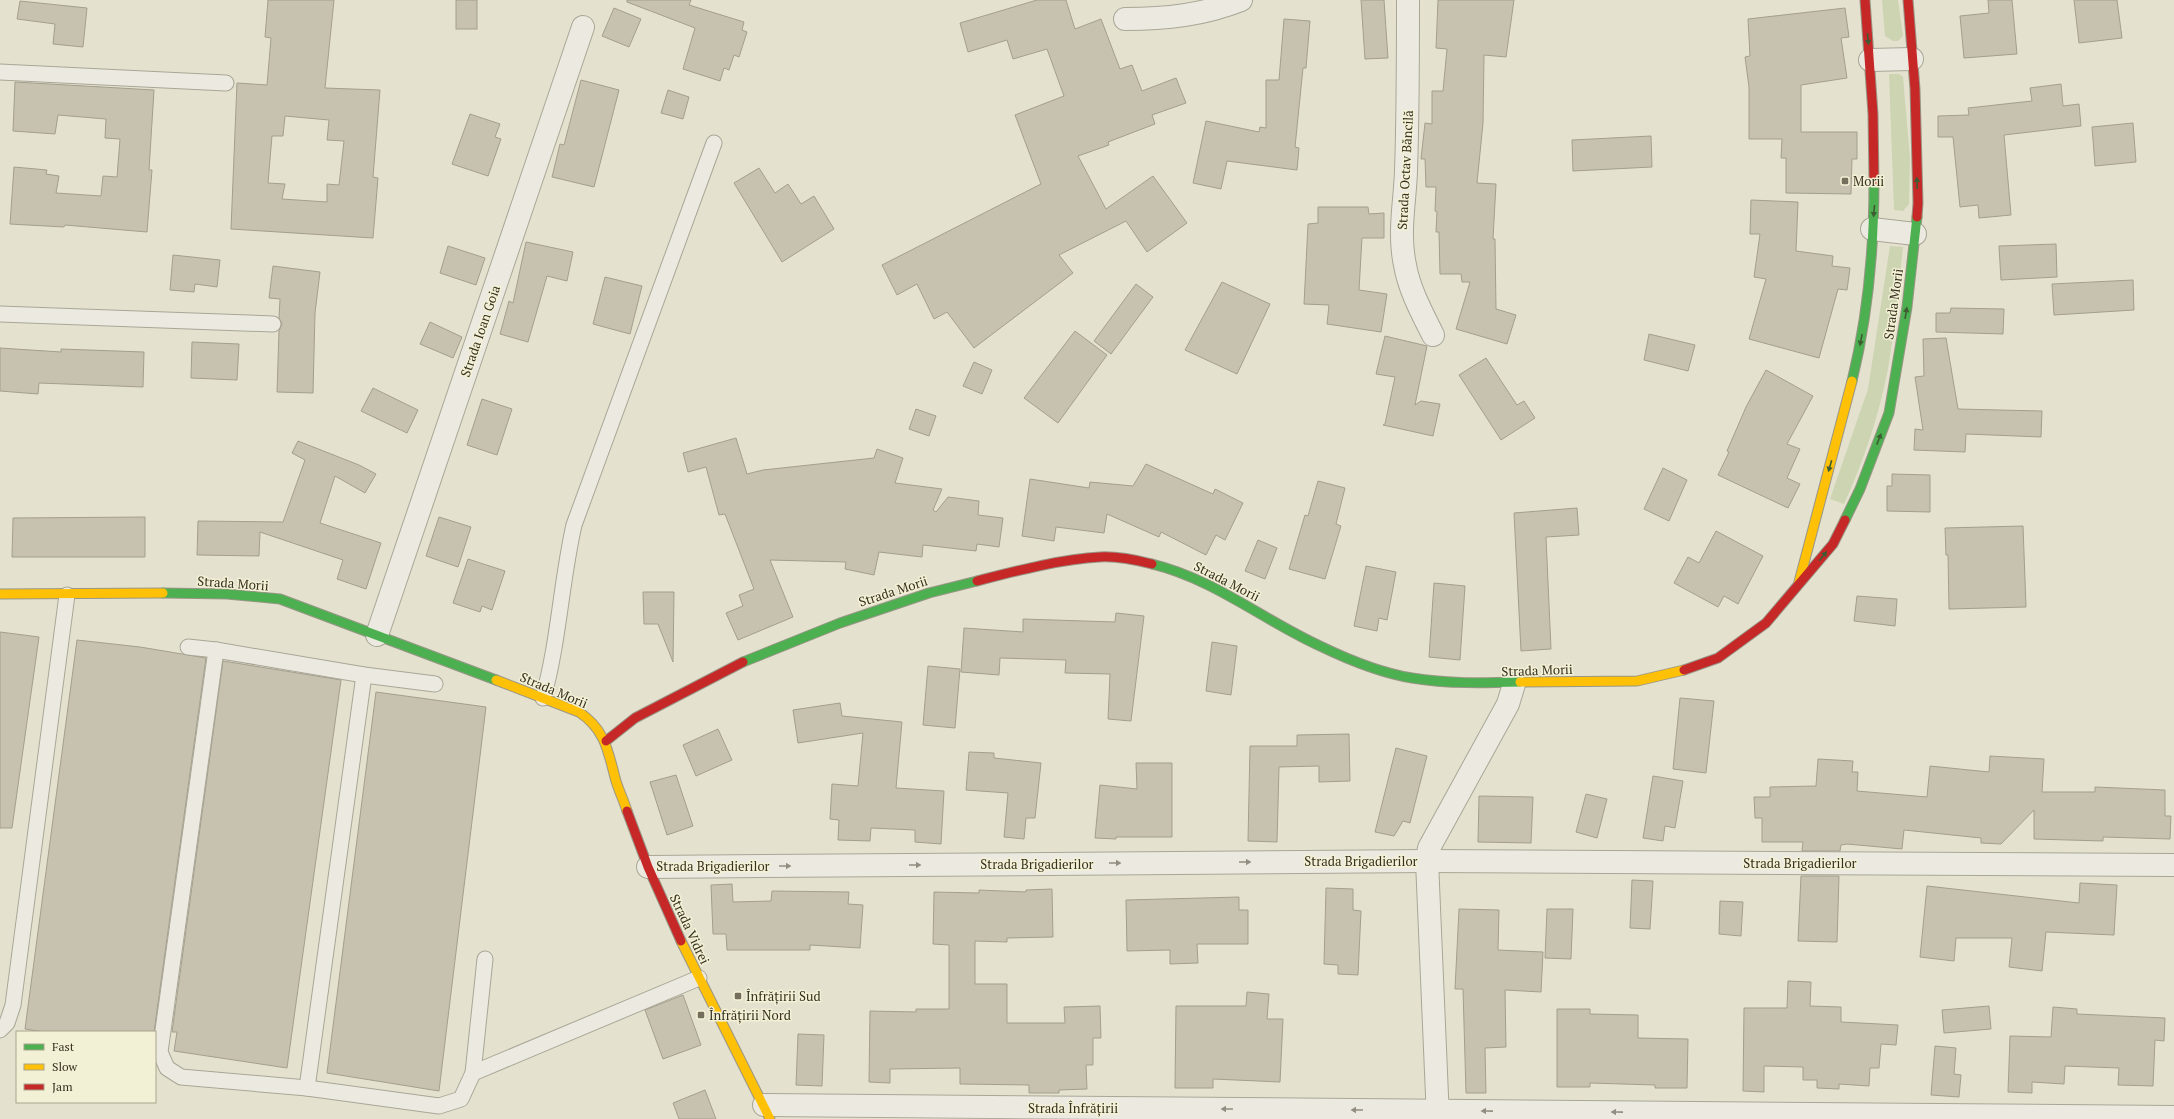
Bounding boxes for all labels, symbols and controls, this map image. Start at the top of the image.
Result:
one-way arrow [1865,33,1872,45]
street label: Strada Octav Băncilă [1393,109,1417,230]
place label: Morii [1853,172,1884,190]
marker: Morii [1840,176,1850,186]
one-way arrow [1914,176,1920,189]
one-way arrow [1870,205,1877,217]
street label: Strada Morii [1879,267,1907,341]
street label: Strada Ioan Goia [456,282,504,379]
one-way arrow [1903,307,1909,319]
one-way arrow [1857,334,1863,346]
one-way arrow [1877,433,1883,445]
one-way arrow [1827,460,1833,472]
one-way arrow [1819,550,1827,561]
street label: Strada Morii [1191,557,1263,605]
street label: Strada Morii [856,571,930,611]
street label: Strada Morii [197,572,269,594]
street label: Strada Morii [1501,660,1573,680]
street label: Strada Morii [518,668,591,712]
street label: Strada Brigadierilor [1304,852,1418,870]
street label: Strada Brigadierilor [1743,854,1857,872]
street label: Strada Brigadierilor [980,855,1094,873]
street label: Strada Brigadierilor [656,857,770,875]
one-way arrow [1239,859,1252,865]
one-way arrow [1109,860,1122,866]
one-way arrow [909,862,922,868]
one-way arrow [779,863,792,869]
street label: Strada Vidrei [666,891,714,967]
place label: Înfrățirii Sud [746,987,821,1005]
marker: Înfrățirii Sud [733,991,743,1001]
place label: Înfrățirii Nord [709,1006,791,1024]
marker: Înfrățirii Nord [696,1010,706,1020]
legend [16,1031,156,1103]
text: Fast [52,1039,75,1054]
text: Slow [52,1059,78,1074]
text: Jam [52,1079,73,1094]
street label: Strada Înfrățirii [1028,1099,1118,1117]
one-way arrow [1220,1106,1233,1112]
one-way arrow [1350,1107,1363,1113]
one-way arrow [1480,1108,1493,1114]
one-way arrow [1610,1109,1623,1115]

